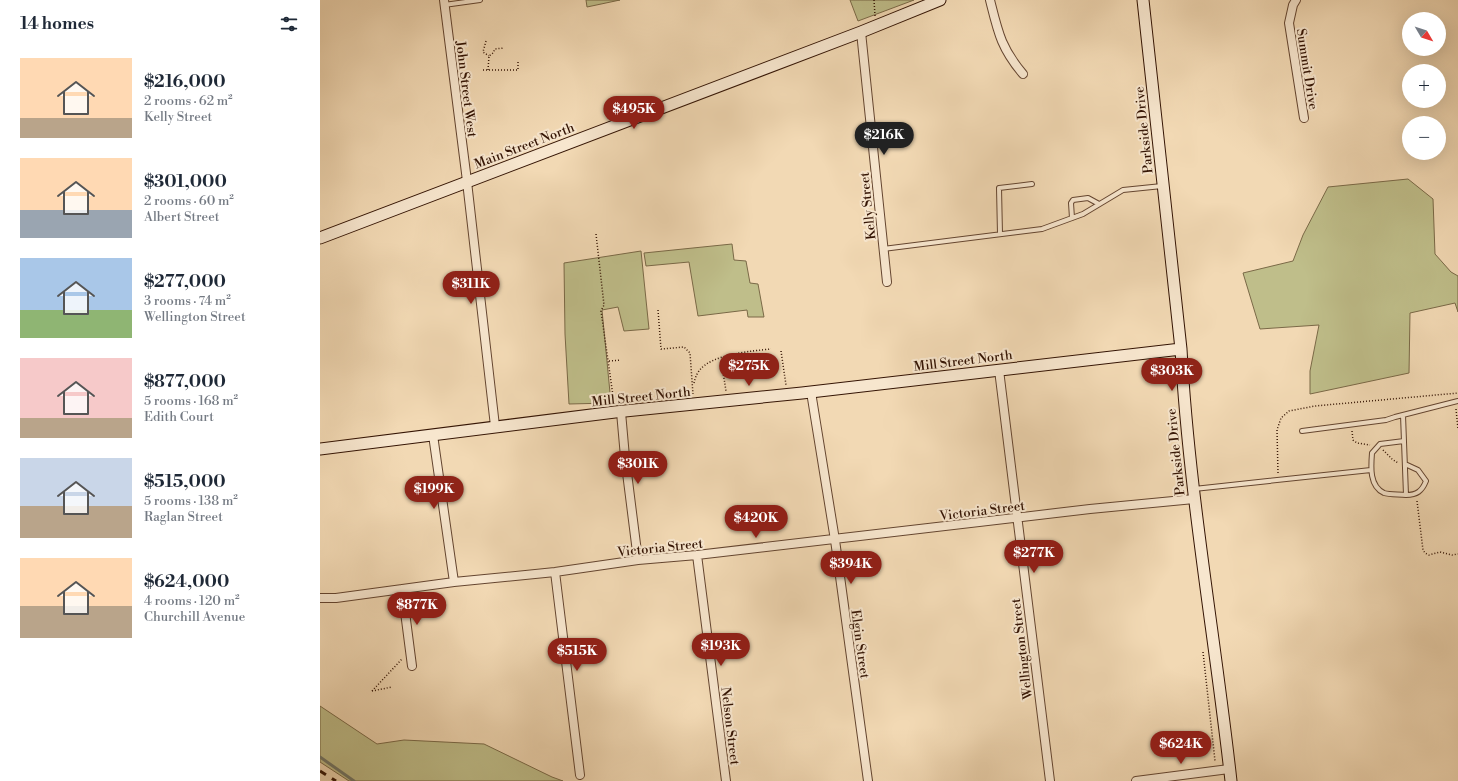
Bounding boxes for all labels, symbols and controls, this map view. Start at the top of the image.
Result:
north arrow [1402,12,1446,56]
map controls [1402,12,1446,160]
text: 14 homes [20,13,94,35]
icon: filters [278,13,300,35]
street label: Summit Drive [1293,27,1321,111]
street label: John Street West [452,39,480,139]
button: + [1402,64,1446,108]
text: $216,000 [144,71,226,93]
icon: home [52,74,100,122]
street label: Parkside Drive [1131,85,1157,174]
text: 2 rooms · 62 m² [144,93,233,109]
pin: $495K [606,96,662,130]
text: $495K [612,101,656,117]
text: Kelly Street [144,109,212,125]
button: − [1402,116,1446,160]
street label: Main Street North [472,119,577,172]
pin: $216K [856,122,912,156]
text: $216K [864,127,904,143]
text: $301,000 [144,171,227,193]
street label: Kelly Street [856,171,880,241]
icon: home [52,174,100,222]
text: 2 rooms · 60 m² [144,193,234,209]
text: Albert Street [144,209,219,225]
text: $277,000 [144,271,226,293]
pin: $311K [443,271,499,305]
icon: home [52,274,100,322]
text: $311K [452,276,490,292]
text: 3 rooms · 74 m² [144,293,231,309]
text: Wellington Street [144,309,245,325]
street label: Mill Street North [913,347,1014,375]
pin: $275K [721,353,777,387]
text: $275K [728,358,770,374]
pin: $303K [1144,358,1200,392]
text: $303K [1150,363,1194,379]
text: $877,000 [144,371,226,393]
icon: home [52,374,100,422]
street label: Mill Street North [591,384,692,410]
text: 5 rooms · 168 m² [144,393,238,409]
street label: Parkside Drive [1163,407,1189,496]
text: Edith Court [144,409,214,425]
pin: $301K [610,451,666,485]
text: $301K [617,456,659,472]
text: $515,000 [144,471,226,493]
icon: home [52,474,100,522]
pin: $199K [406,476,462,510]
text: $199K [414,481,454,497]
text: 5 rooms · 138 m² [144,493,238,509]
street label: Victoria Street [938,498,1026,524]
pin: $420K [728,505,784,539]
text: Raglan Street [144,509,223,525]
text: $420K [734,510,778,526]
street label: Victoria Street [616,536,704,561]
pin: $277K [1006,540,1062,574]
text: $277K [1013,545,1055,561]
pin: $394K [823,551,879,585]
text: $394K [830,556,872,572]
text: $624,000 [144,571,229,593]
icon: home [52,574,100,622]
pin: $877K [389,592,445,626]
text: 4 rooms · 120 m² [144,593,240,609]
text: $877K [396,597,438,613]
street label: Wellington Street [1008,597,1036,701]
text: Churchill Avenue [144,609,245,625]
street label: Elgin Street [847,609,873,680]
pin: $193K [693,633,749,667]
pin: $515K [549,638,605,672]
text: $193K [701,638,741,654]
text: $515K [557,643,597,659]
street label: Nelson Street [717,686,743,767]
pin: $624K [1153,731,1209,765]
text: $624K [1159,736,1203,752]

